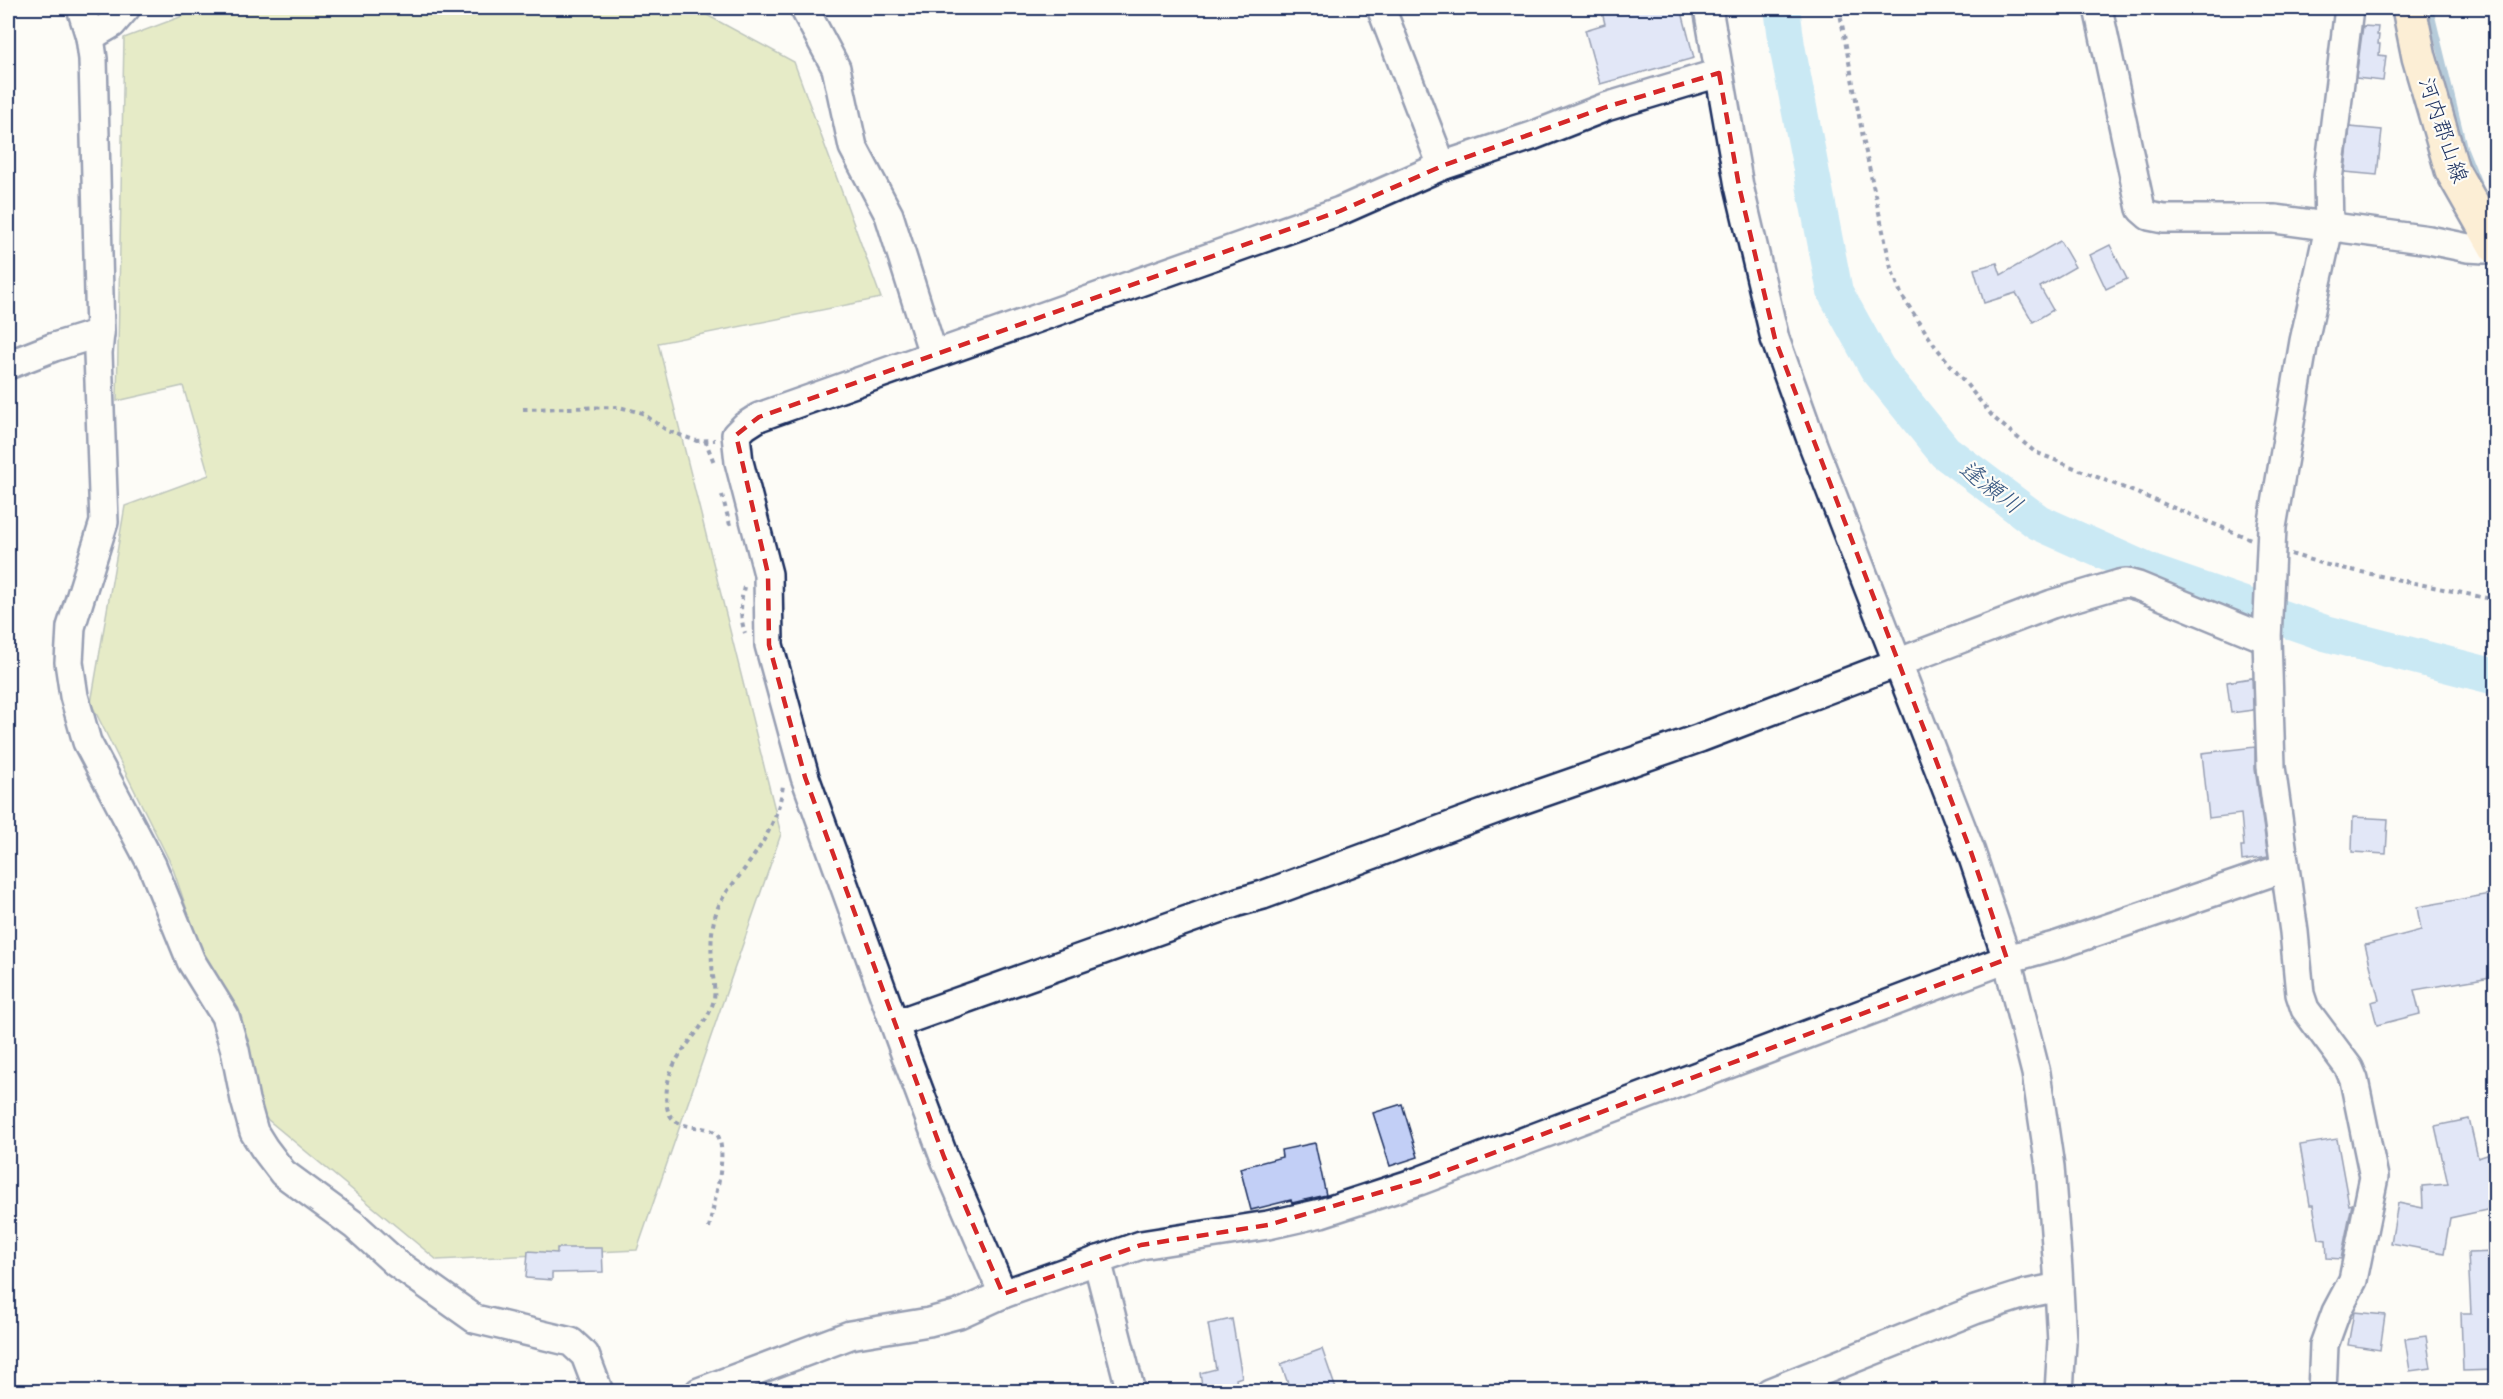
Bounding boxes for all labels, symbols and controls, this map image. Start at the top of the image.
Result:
street label: 河内郡山線 [2413,74,2474,187]
water label: 逢瀬川 [1954,453,2029,520]

